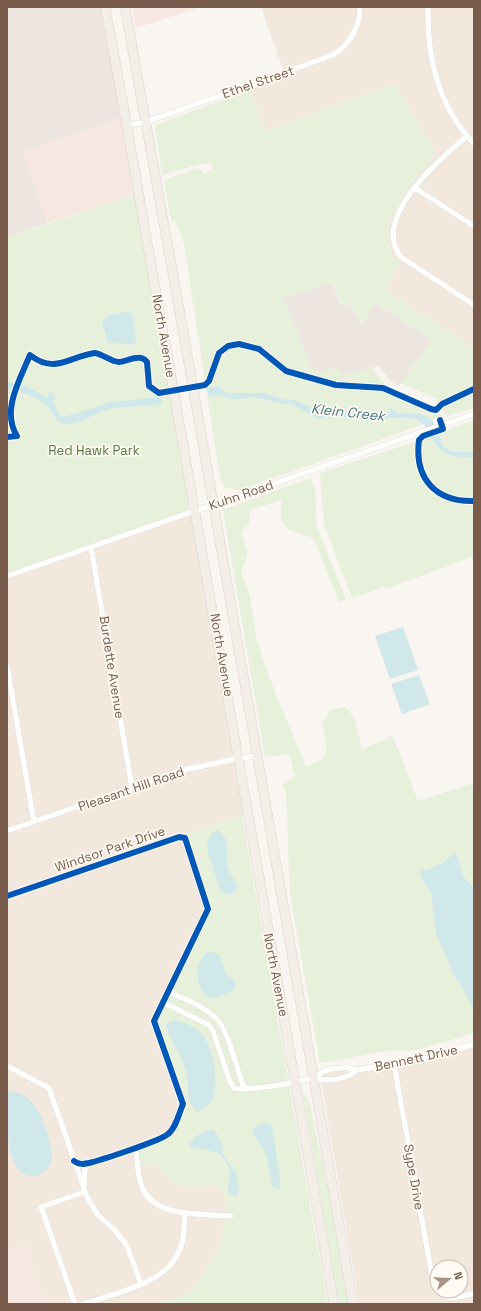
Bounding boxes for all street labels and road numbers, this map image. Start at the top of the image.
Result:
street label: Ethel Street [220,62,296,102]
street label: North Avenue [148,293,180,379]
street label: Kuhn Road [207,476,275,514]
street label: North Avenue [206,612,238,698]
street label: Burdette Avenue [95,614,129,720]
street label: Pleasant Hill Road [76,763,186,815]
street label: Windsor Park Drive [53,822,167,876]
street label: North Avenue [260,932,292,1018]
street label: Bennett Drive [373,1041,459,1075]
street label: Sype Drive [400,1143,428,1211]

